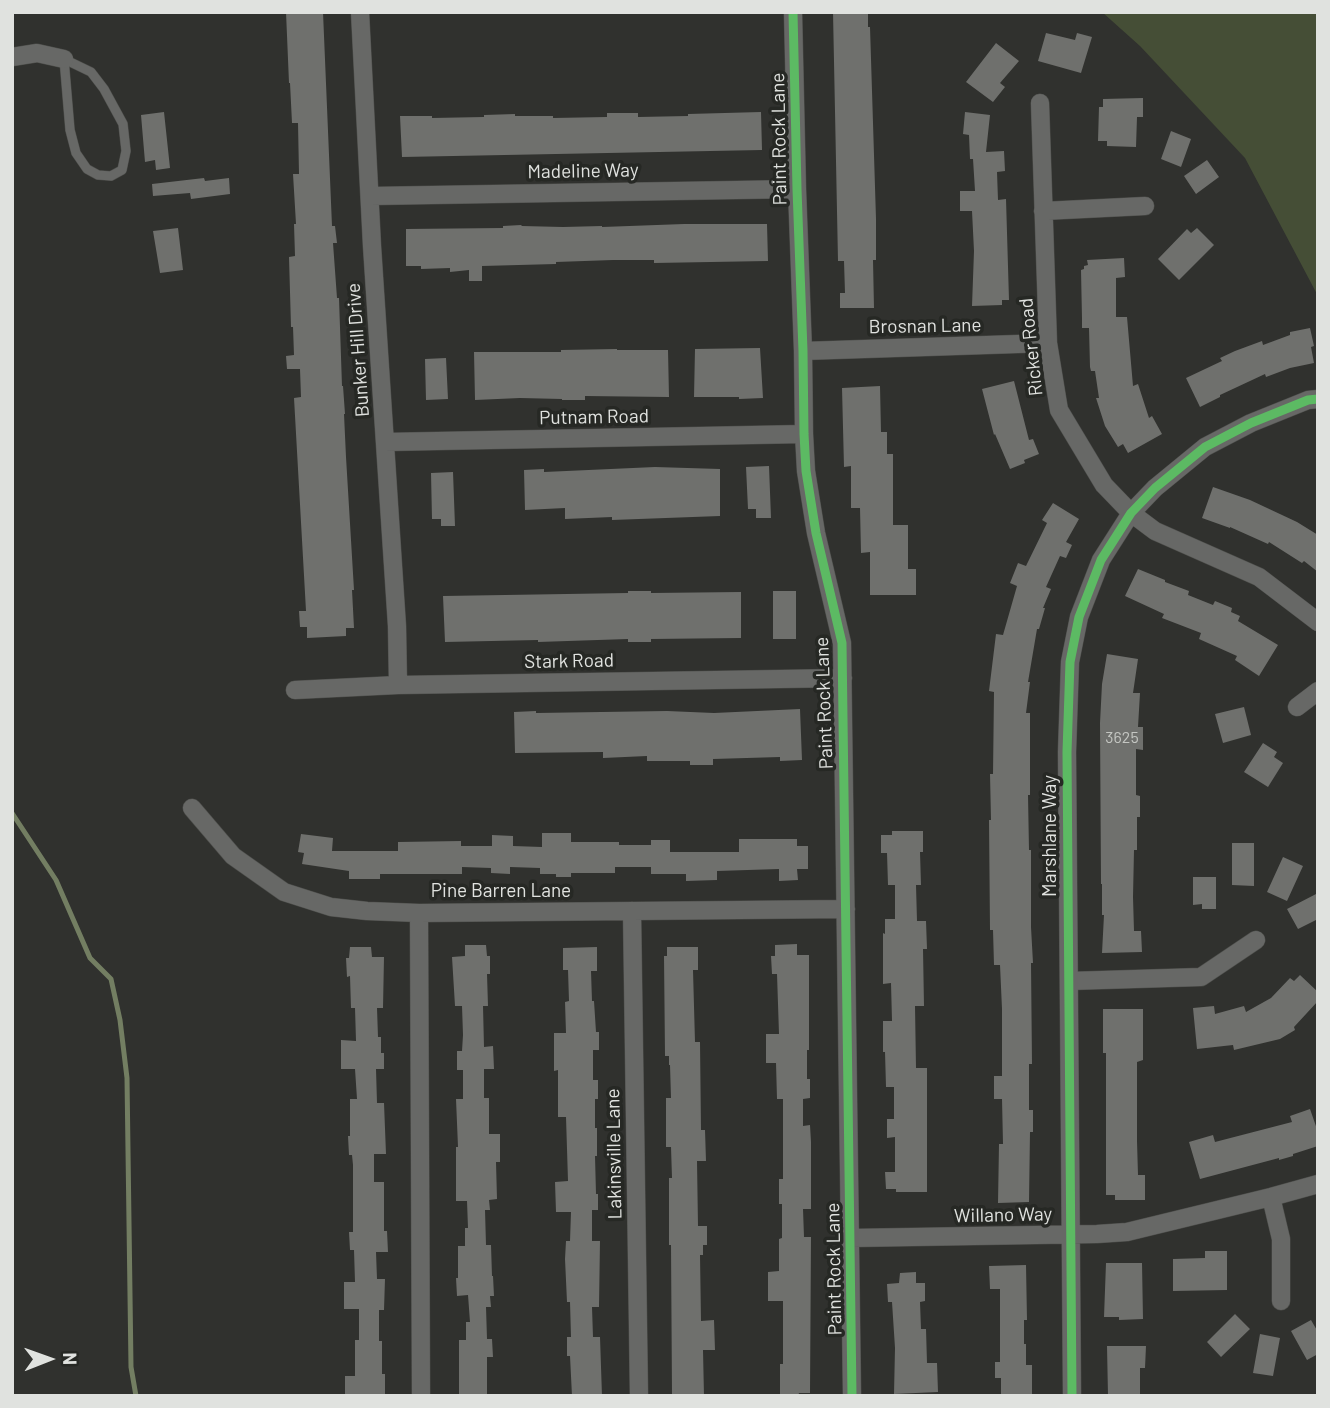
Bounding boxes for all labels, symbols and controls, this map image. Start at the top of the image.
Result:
street label: Paint Rock Lane [766,73,792,205]
street label: Madeline Way [527,159,639,183]
street label: Bunker Hill Drive [342,282,374,418]
street label: Ricker Road [1015,297,1047,397]
street label: Brosnan Lane [868,314,982,338]
street label: Putnam Road [539,405,649,429]
street label: Paint Rock Lane [810,636,838,770]
street label: Stark Road [524,649,614,673]
house number: 3625 [1105,728,1139,748]
street label: Marshlane Way [1039,775,1061,897]
street label: Pine Barren Lane [431,880,571,902]
street label: Lakinsville Lane [601,1088,627,1220]
street label: Paint Rock Lane [821,1203,847,1335]
street label: Willano Way [954,1203,1052,1227]
north arrow [14,1324,84,1394]
text: N [59,1352,82,1365]

